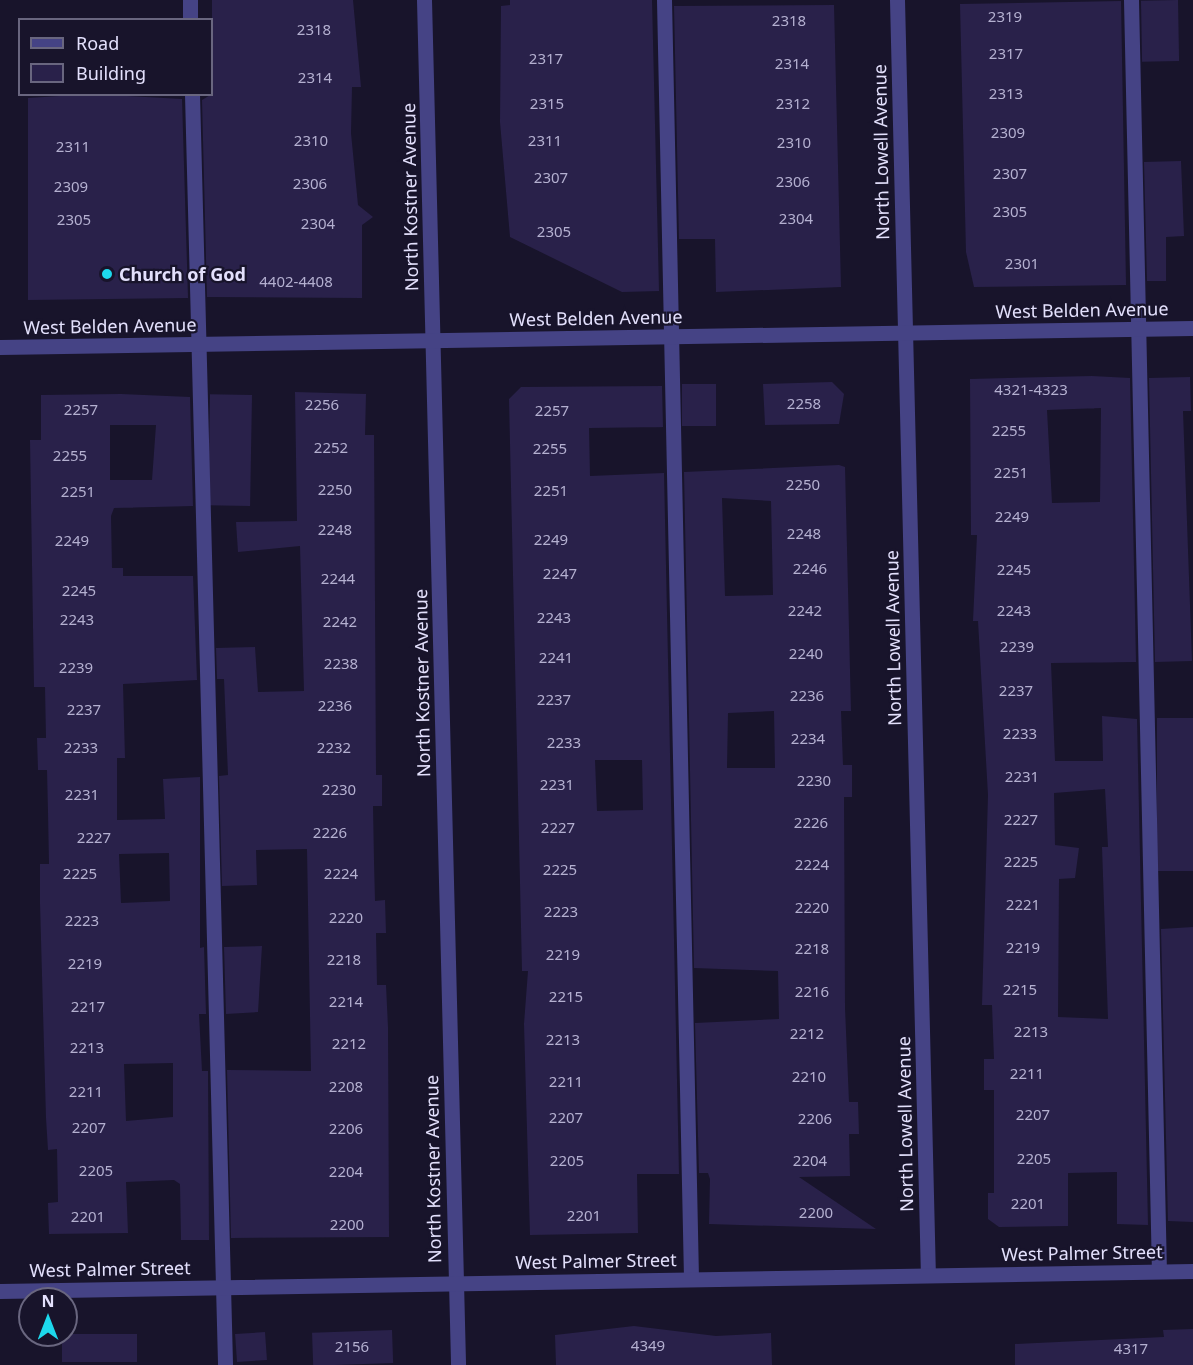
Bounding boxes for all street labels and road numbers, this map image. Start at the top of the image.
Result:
street label: North Lowell Avenue [869,64,893,240]
street label: North Kostner Avenue [398,103,422,291]
street label: West Belden Avenue [995,298,1169,322]
street label: West Belden Avenue [509,306,683,330]
street label: West Belden Avenue [23,314,197,338]
street label: North Lowell Avenue [881,550,905,726]
street label: North Kostner Avenue [410,589,434,777]
street label: North Lowell Avenue [893,1036,917,1212]
street label: North Kostner Avenue [421,1075,445,1263]
street label: West Palmer Street [1001,1241,1163,1265]
street label: West Palmer Street [515,1249,677,1273]
street label: West Palmer Street [29,1257,191,1281]

